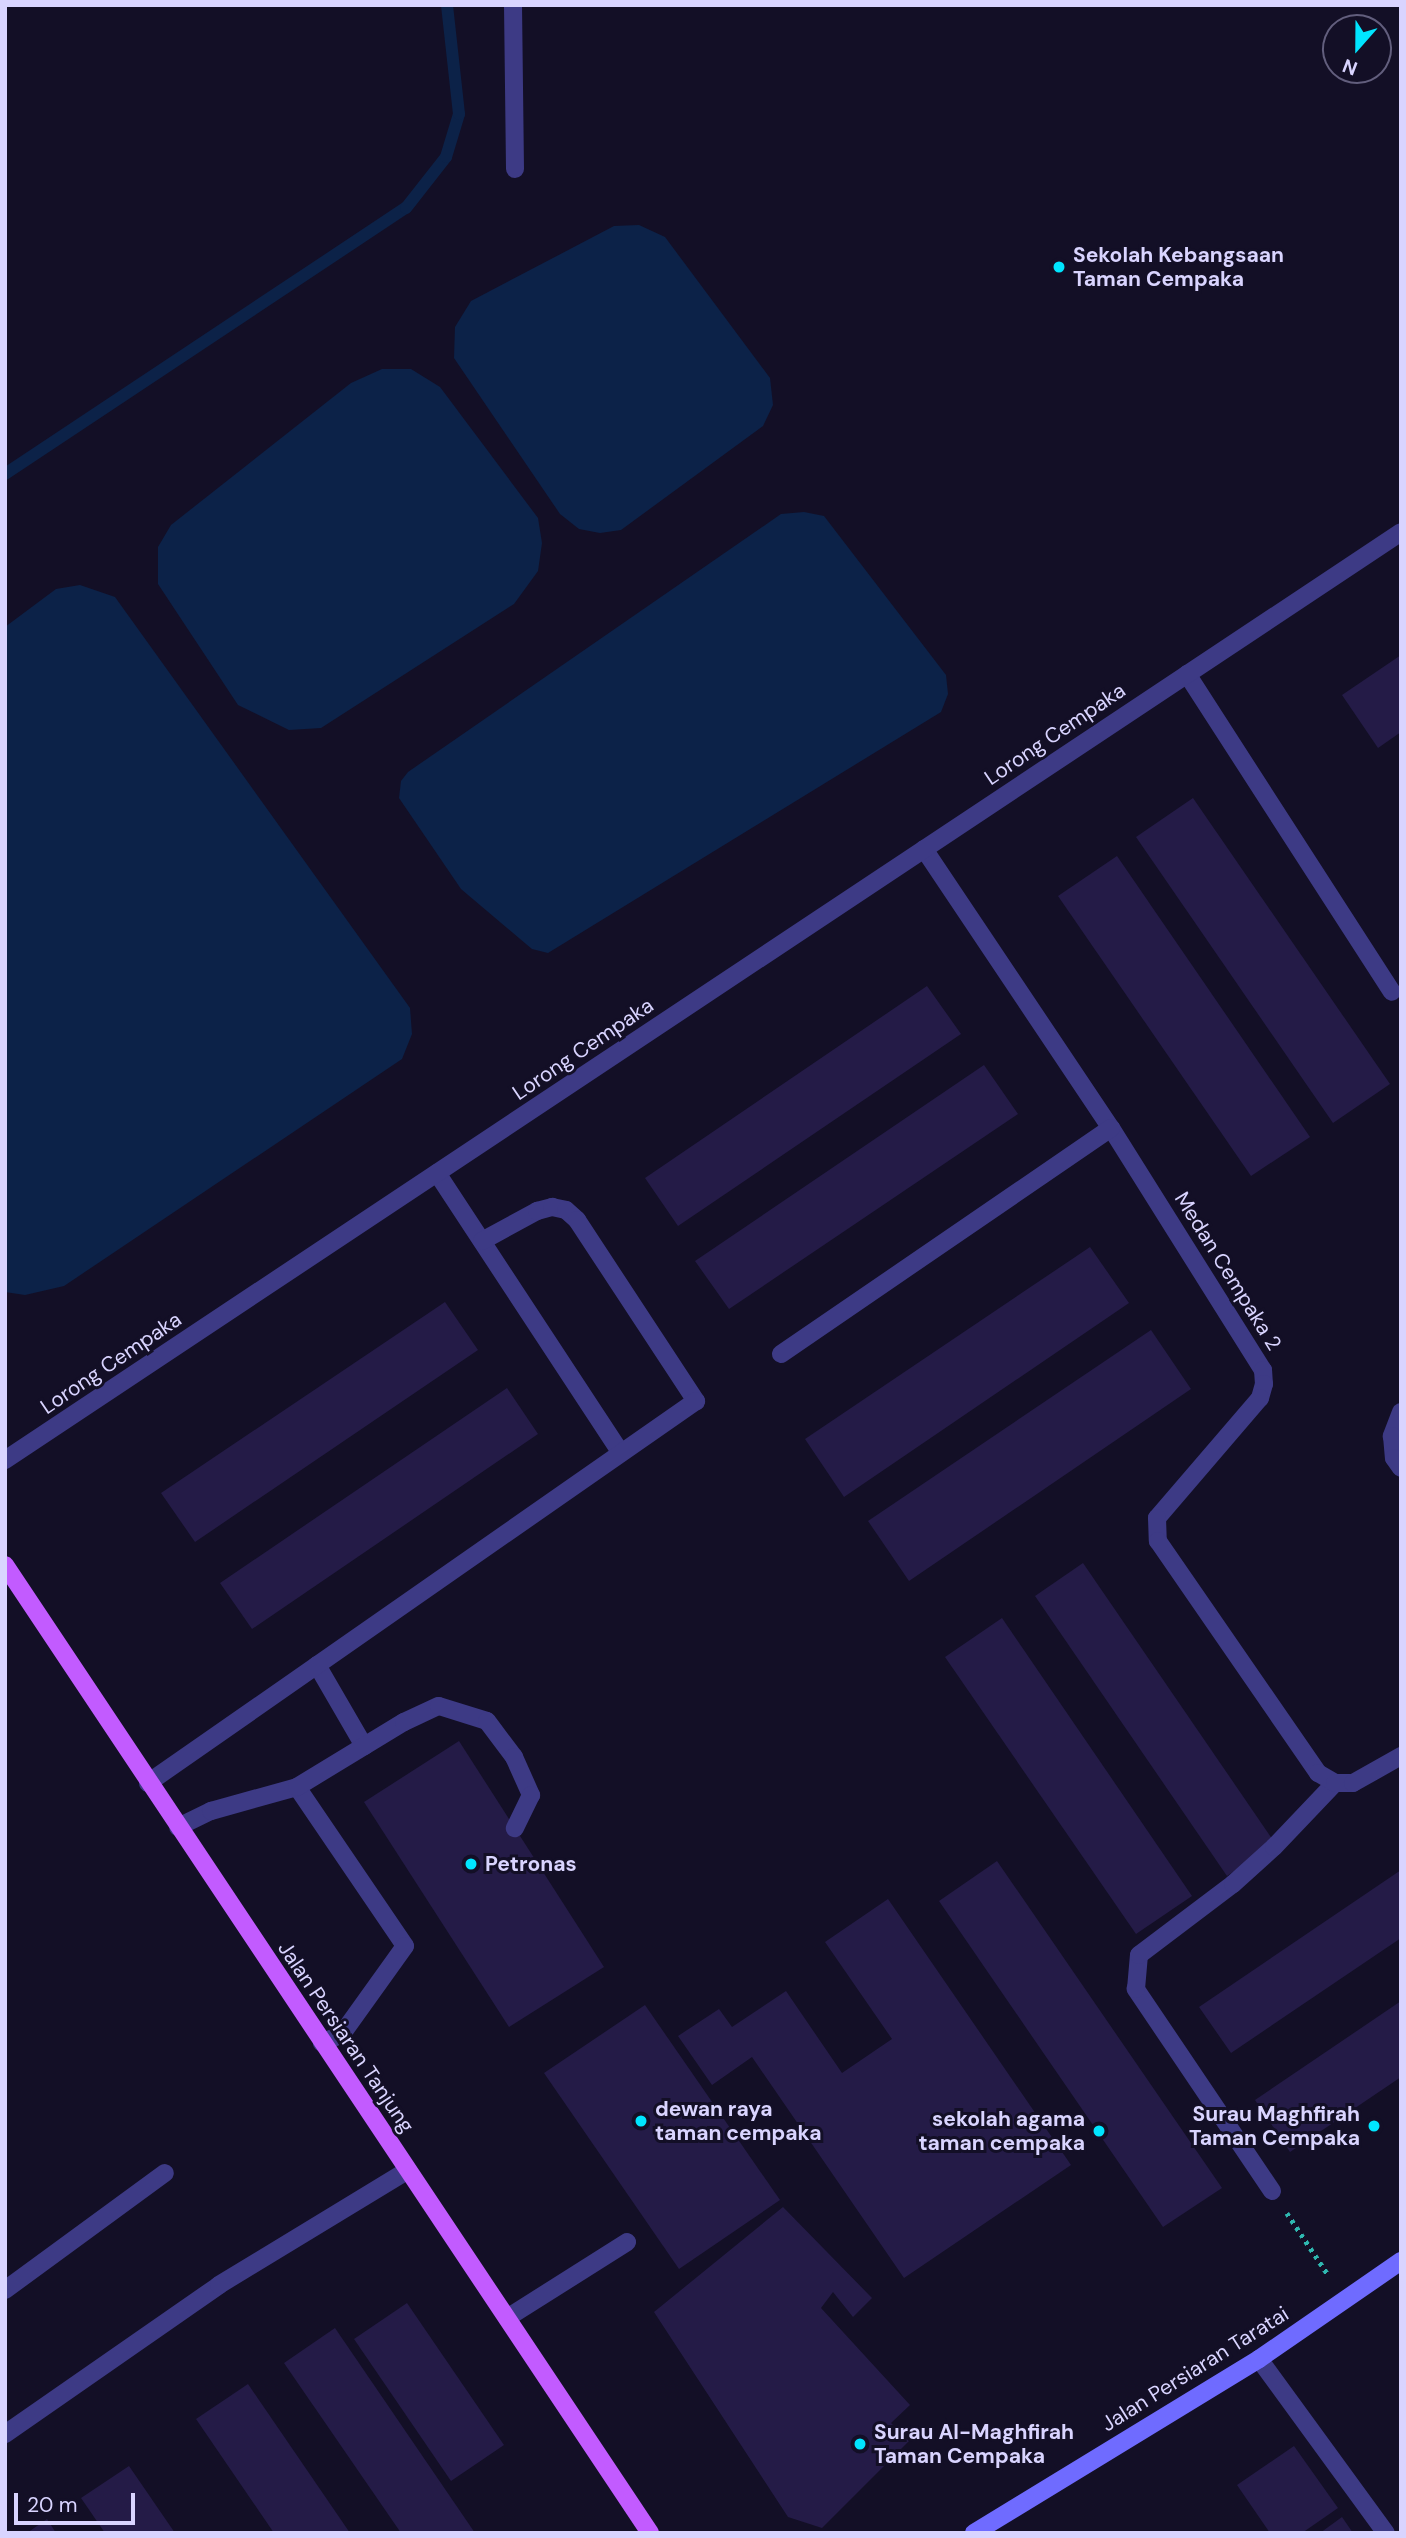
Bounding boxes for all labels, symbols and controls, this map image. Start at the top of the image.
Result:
north arrow [1322,14,1392,84]
text: N [1339,53,1361,81]
place label: Sekolah Kebangsaan Taman Cempaka [1073,242,1284,292]
marker: Sekolah Kebangsaan Taman Cempaka [1051,259,1067,275]
street label: Lorong Cempaka [980,678,1130,790]
street label: Lorong Cempaka [508,993,658,1105]
street label: Medan Cempaka 2 [1169,1187,1287,1355]
street label: Lorong Cempaka [36,1307,186,1419]
place label: Petronas [485,1851,577,1877]
marker: Petronas [463,1856,479,1872]
street label: Jalan Persiaran Tanjung [273,1937,419,2137]
place label: dewan raya taman cempaka [655,2096,822,2146]
place label: Surau Maghfirah Taman Cempaka [1189,2101,1360,2151]
place label: sekolah agama taman cempaka [918,2106,1085,2156]
marker: dewan raya taman cempaka [633,2113,649,2129]
marker: Surau Maghfirah Taman Cempaka [1366,2118,1382,2134]
marker: sekolah agama taman cempaka [1091,2123,1107,2139]
street label: Jalan Persiaran Taratai [1097,2301,1293,2437]
place label: Surau Al-Maghfirah Taman Cempaka [874,2419,1074,2469]
marker: Surau Al-Maghfirah Taman Cempaka [852,2436,868,2452]
scale bar [18,2478,138,2522]
text: 20 m [27,2491,78,2519]

